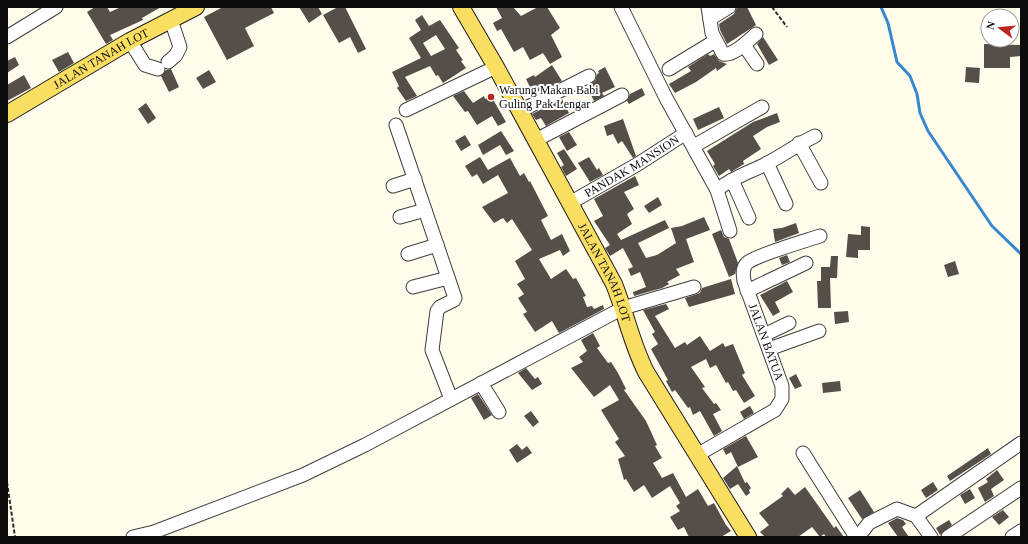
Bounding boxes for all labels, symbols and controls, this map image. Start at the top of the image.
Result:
north arrow [980,8,1020,48]
text: N [984,20,997,31]
street label: JALAN TANAH LOT [51,25,152,92]
place label: Warung Makan Babi Guling Pak Lengar [499,83,599,111]
marker: Warung Makan Babi Guling Pak Lengar [486,92,496,102]
street label: PANDAK MANSION [582,132,682,200]
street label: JALAN TANAH LOT [575,220,634,324]
street label: JALAN BATUA [746,302,787,383]

